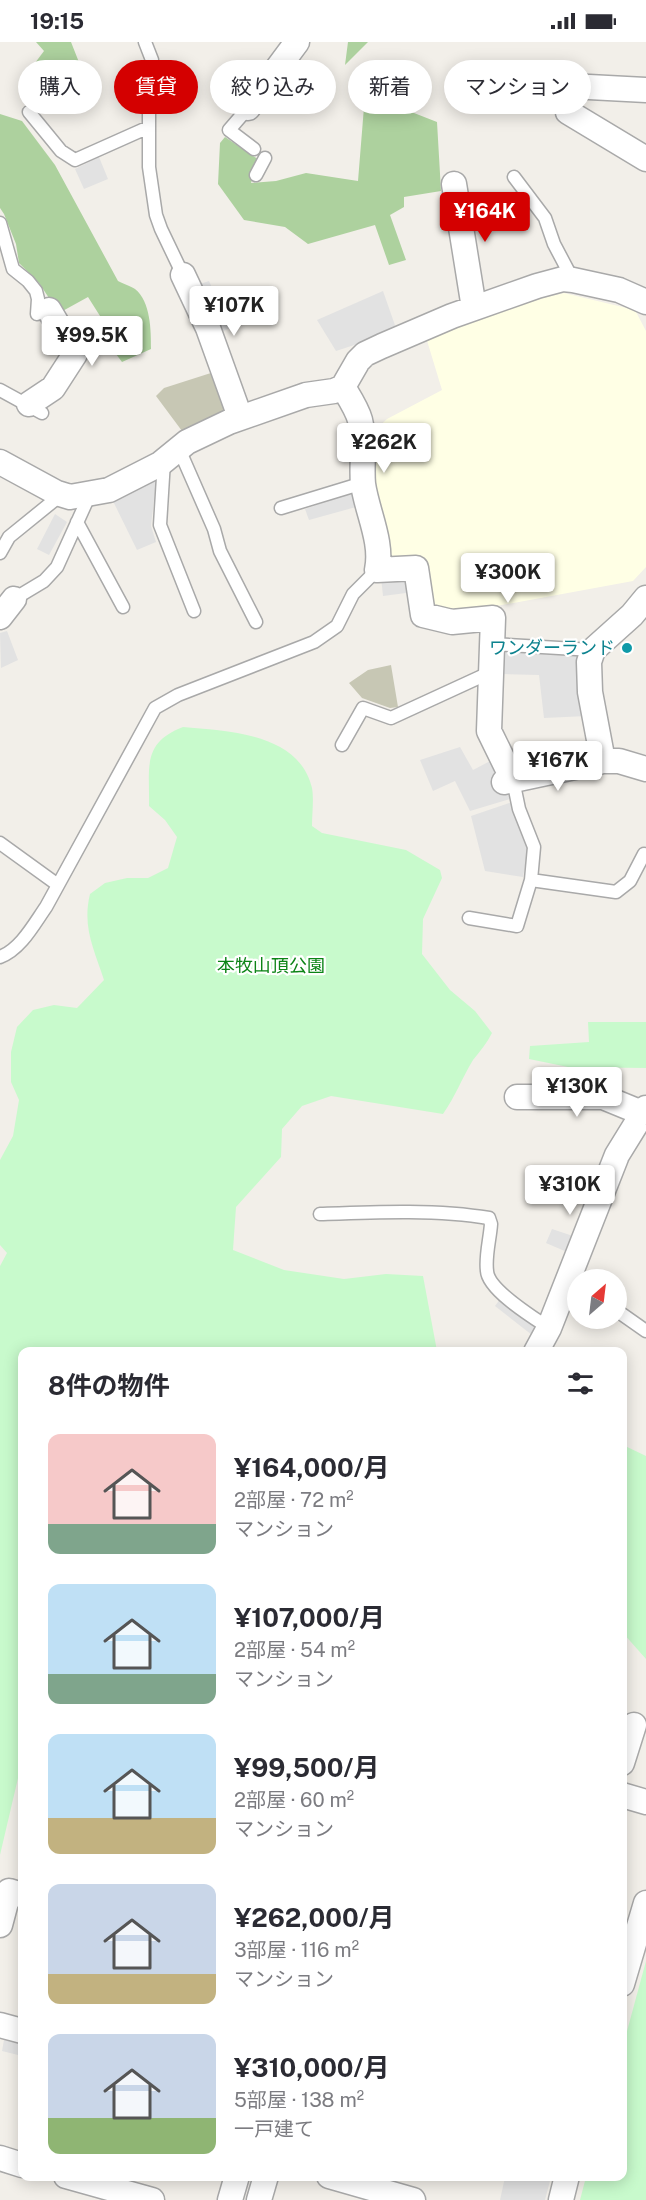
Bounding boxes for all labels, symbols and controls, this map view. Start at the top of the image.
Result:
text: 19:15 [30,8,84,34]
chip: 購入 [18,60,102,114]
chip: 賃貸 [114,60,198,114]
chip: 絞り込み [210,60,336,114]
chip: 新着 [348,60,432,114]
chip: マンション [444,60,591,114]
pin: ¥164K [443,192,527,243]
text: ¥164K [454,199,516,223]
pin: ¥107K [192,286,276,337]
text: ¥107K [203,293,265,317]
pin: ¥99.5K [43,316,141,367]
text: ¥99.5K [56,323,128,347]
pin: ¥262K [342,423,426,474]
text: ¥262K [351,430,417,454]
pin: ¥300K [466,553,550,604]
text: ¥300K [475,560,541,584]
place label: ワンダーランド [489,637,615,658]
marker: ワンダーランド [620,641,634,655]
pin: ¥167K [516,741,600,792]
text: ¥167K [527,748,589,772]
park label: 本牧山頂公園 [217,955,325,976]
pin: ¥130K [535,1067,619,1118]
text: ¥130K [546,1074,608,1098]
pin: ¥310K [528,1165,612,1216]
text: ¥310K [539,1172,601,1196]
north arrow [567,1269,627,1329]
map controls [567,1269,627,1329]
icon: filters [564,1367,597,1400]
text: 8件の物件 [48,1370,169,1401]
text: ¥164,000/月 [234,1452,390,1483]
icon: home [96,1458,168,1530]
text: 2部屋 · 72 m² [234,1488,354,1512]
text: マンション [234,1517,334,1541]
text: ¥107,000/月 [234,1602,385,1633]
icon: home [96,1608,168,1680]
text: 2部屋 · 54 m² [234,1638,355,1662]
text: マンション [234,1667,334,1691]
text: ¥99,500/月 [234,1752,379,1783]
icon: home [96,1758,168,1830]
text: 2部屋 · 60 m² [234,1788,354,1812]
text: マンション [234,1817,334,1841]
text: ¥262,000/月 [234,1902,395,1933]
icon: home [96,1908,168,1980]
text: 3部屋 · 116 m² [234,1938,359,1962]
text: マンション [234,1967,334,1991]
text: ¥310,000/月 [234,2052,390,2083]
icon: home [96,2058,168,2130]
text: 5部屋 · 138 m² [234,2088,364,2112]
text: 一戸建て [234,2117,314,2141]

